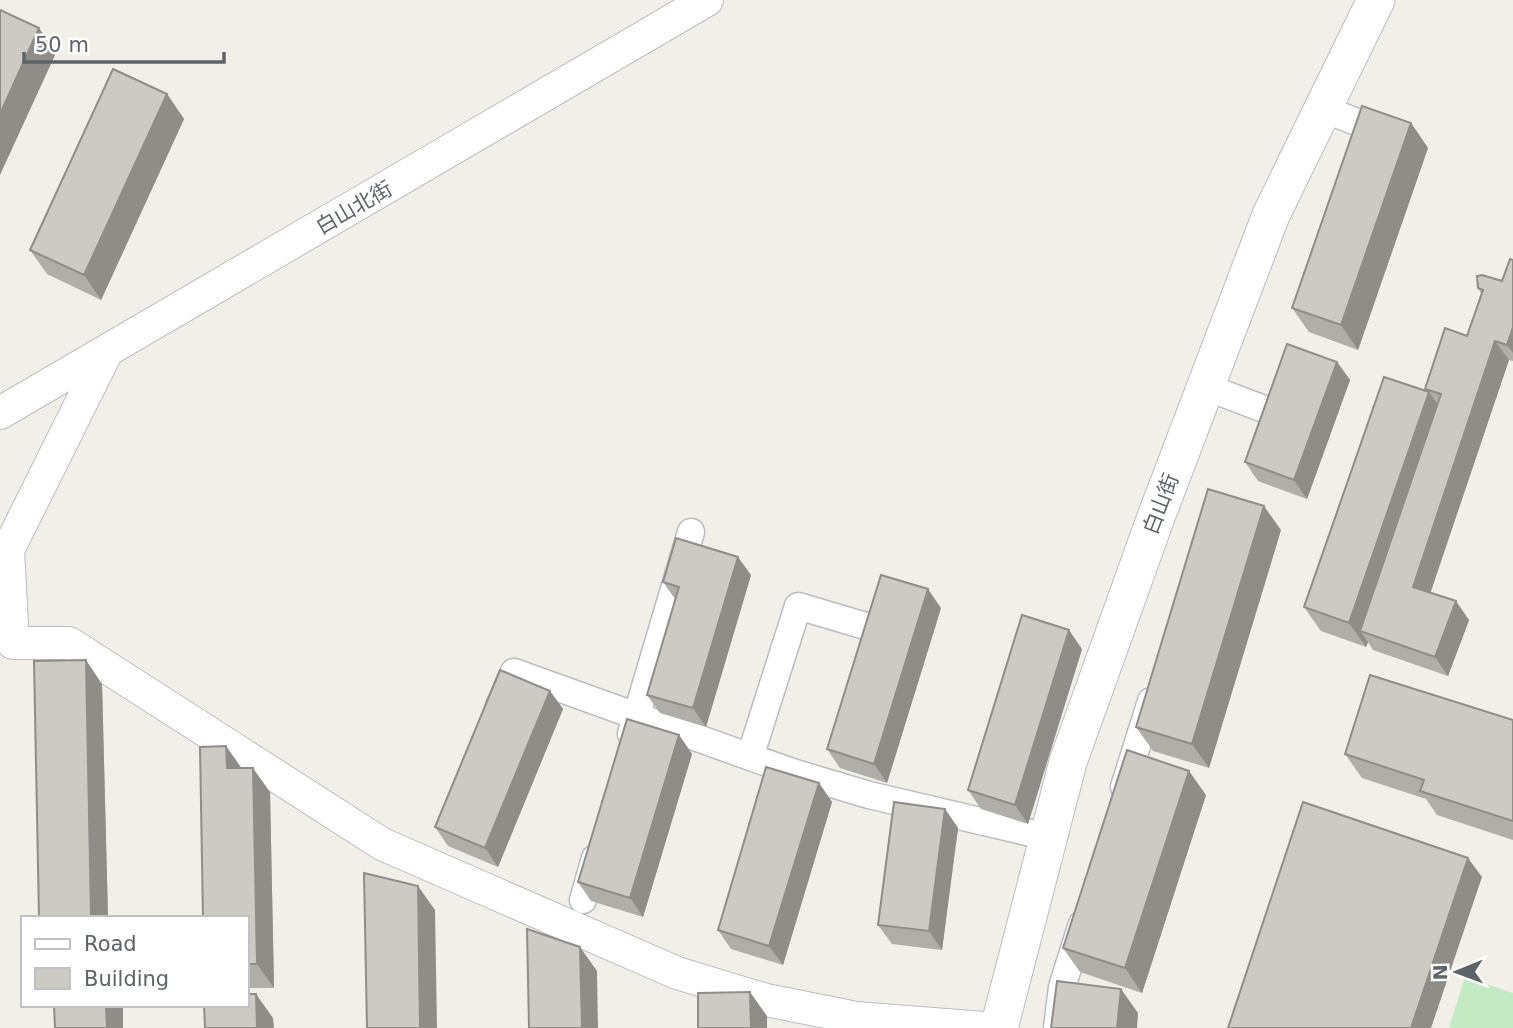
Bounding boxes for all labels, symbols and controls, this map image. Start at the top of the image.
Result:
scale bar [24,21,224,65]
text: 50 m [35,33,89,57]
street label: 白山北街 [312,177,396,239]
street label: 白山街 [1139,470,1183,538]
legend [21,916,248,1007]
text: Road [84,932,137,956]
north arrow [1422,937,1492,1007]
text: N [1429,964,1451,980]
text: Building [84,967,169,991]

